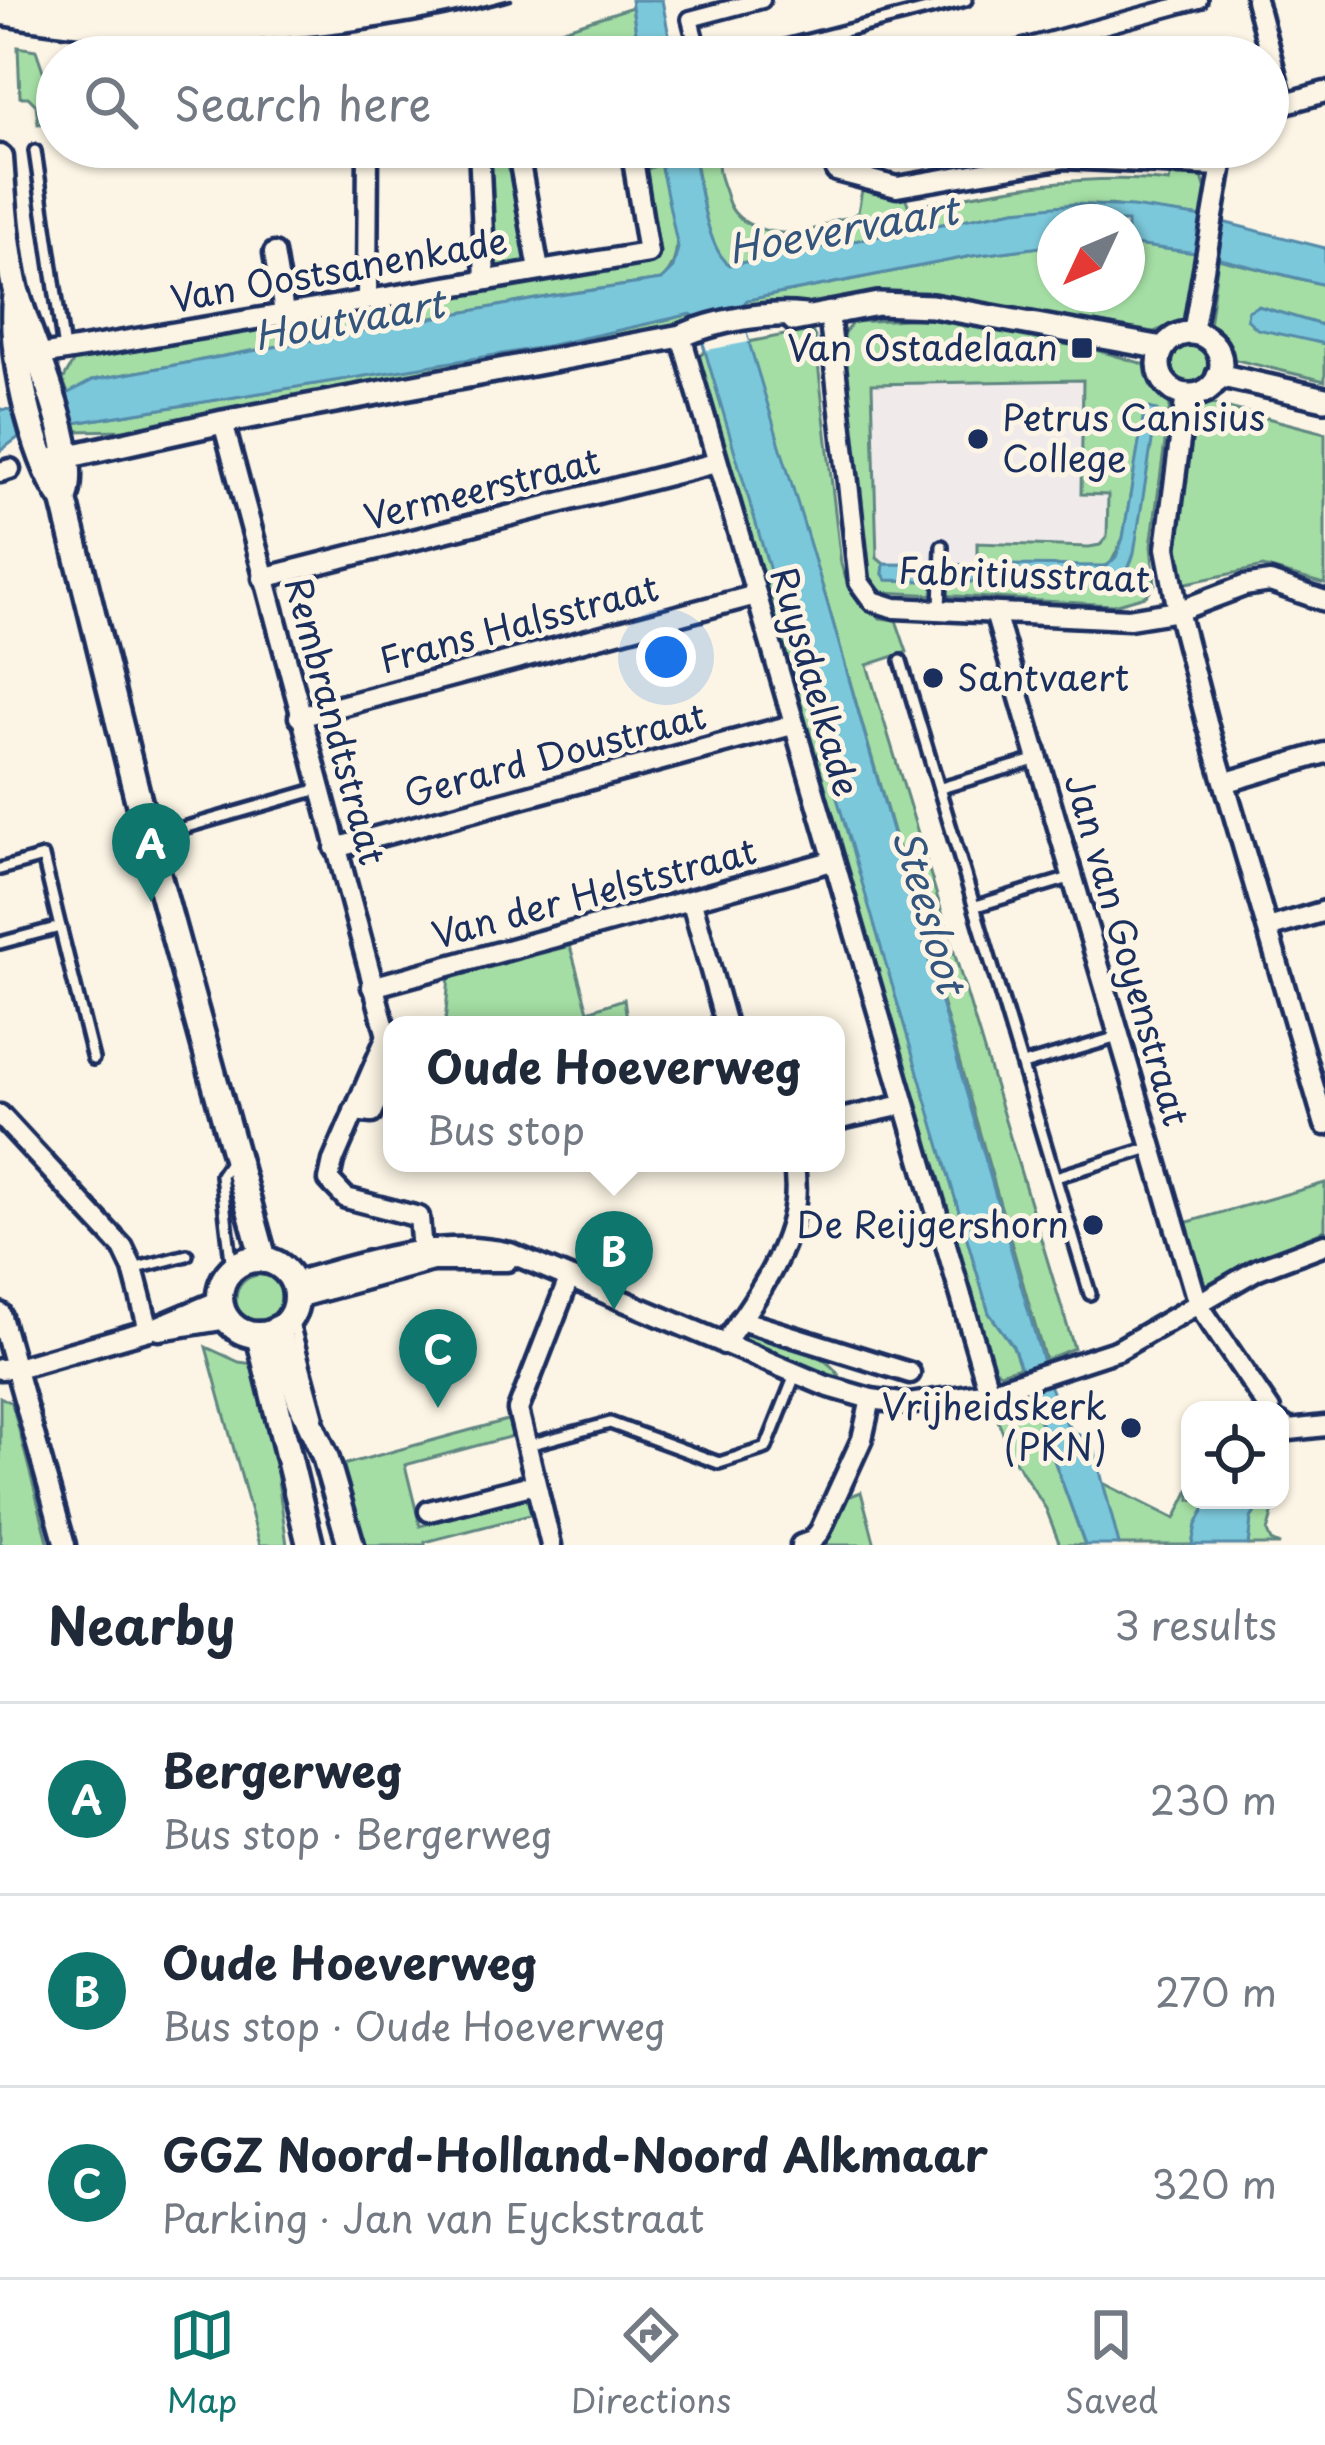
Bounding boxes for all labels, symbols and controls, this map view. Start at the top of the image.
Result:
search box [36,36,1289,168]
text: Search here [174,68,431,136]
icon: search [78,69,144,135]
water label: Hoevervaart [723,178,966,277]
north arrow [1037,204,1145,312]
street label: Van Oostsanenkade [166,212,511,324]
water label: Houtvaart [249,271,452,363]
place label: Van Ostadelaan [787,319,1058,373]
marker: Van Ostadelaan [1069,335,1095,361]
place label: Petrus Canisius College [1002,389,1265,484]
marker: Petrus Canisius College [965,426,991,452]
street label: Vermeerstraat [358,432,605,542]
street label: Fabritiusstraat [897,542,1151,604]
street label: Frans Halsstraat [373,559,664,685]
street label: Ruysdaelkade [758,561,875,802]
street label: Rembrandtstraat [273,570,401,870]
your location [636,627,696,687]
place label: Santvaert [957,649,1129,703]
marker: Santvaert [920,665,946,691]
street label: Gerard Doustraat [397,687,711,819]
street label: Jan van Goyenstraat [1053,767,1205,1132]
pin: A [112,803,190,902]
water label: Steesloot [880,821,984,1003]
street label: Van der Helststraat [425,822,762,960]
popup [383,1016,845,1172]
text: Oude Hoeverweg [426,1031,802,1099]
text: Bus stop [426,1099,585,1158]
place label: De Reijgershorn [796,1196,1069,1250]
pin: B [575,1211,653,1310]
marker: De Reijgershorn [1080,1212,1106,1238]
pin: C [399,1309,477,1408]
place label: Vrijheidskerk (PKN) [882,1378,1107,1473]
map controls [1181,1401,1289,1509]
button: locate [1181,1401,1289,1509]
marker: Vrijheidskerk (PKN) [1118,1415,1144,1441]
text: Nearby [48,1585,235,1662]
text: 3 results [1114,1594,1277,1653]
text: Bergerweg [162,1735,403,1803]
text: A [72,1769,102,1828]
text: 230 m [1150,1769,1277,1828]
text: Bus stop · Bergerweg [162,1803,553,1862]
text: Oude Hoeverweg [162,1927,538,1995]
text: B [74,1961,100,2020]
text: 270 m [1155,1961,1277,2020]
text: Bus stop · Oude Hoeverweg [162,1995,666,2054]
text: GGZ Noord-Holland-Noord Alkmaar [162,2119,988,2187]
text: C [72,2153,102,2212]
text: 320 m [1152,2153,1277,2212]
text: Parking · Jan van Eyckstraat [162,2187,704,2246]
tab: Map [167,2302,237,2424]
tab: Directions [571,2302,731,2424]
tab: Saved [1065,2302,1158,2424]

